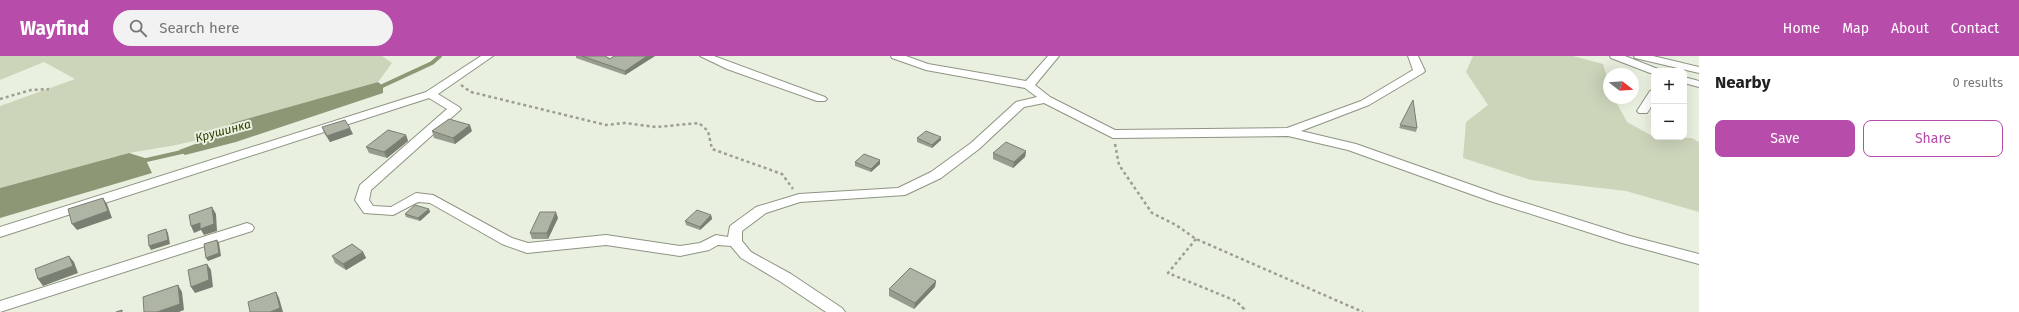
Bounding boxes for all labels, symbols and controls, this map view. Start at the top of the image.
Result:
search box [113,10,393,46]
text: Wayfind [20,17,89,40]
icon: search [127,17,149,39]
text: Search here [159,19,239,37]
text: Home [1783,20,1820,37]
text: Map [1842,20,1869,37]
text: About [1891,20,1929,37]
text: Contact [1951,20,1999,37]
north arrow [1603,68,1639,104]
map controls [1651,68,1687,140]
button: + [1651,68,1687,104]
text: Nearby [1715,72,1770,93]
text: 0 results [1952,75,2003,90]
button: − [1651,104,1687,140]
water label: Крушинка [194,117,253,145]
button: Save [1715,120,1855,157]
button: Share [1863,120,2003,157]

